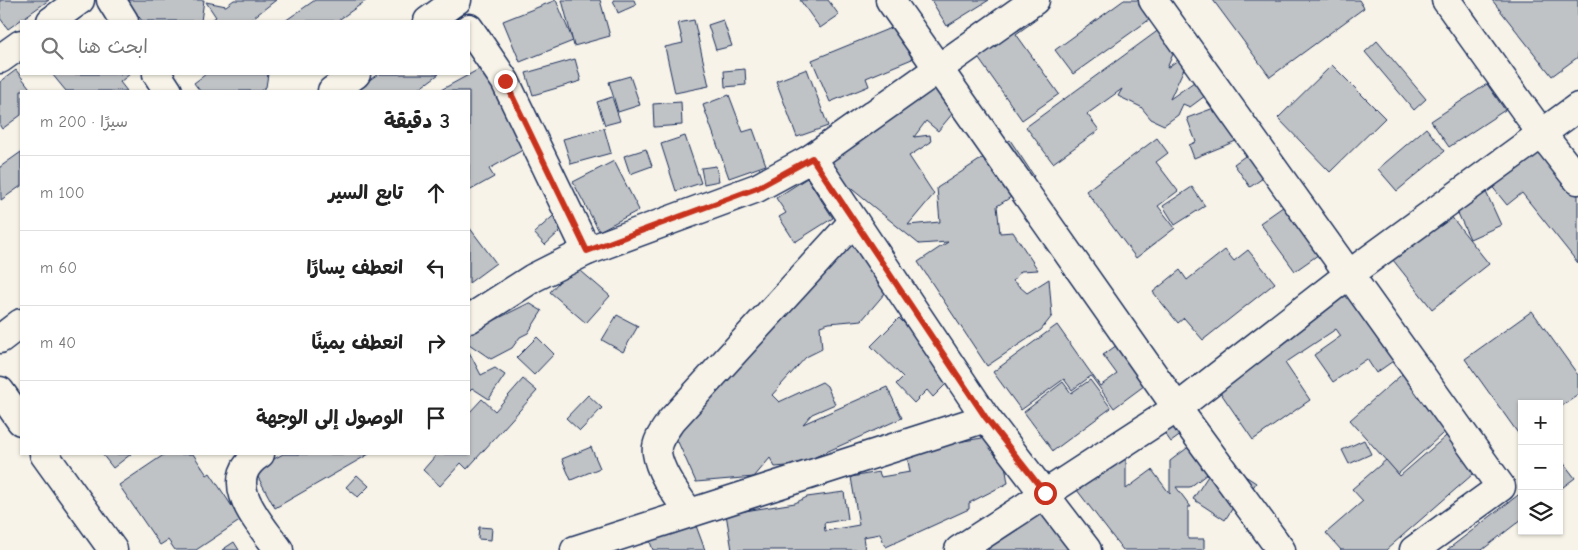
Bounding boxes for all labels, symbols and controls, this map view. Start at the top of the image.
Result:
search box [20,20,470,75]
icon: search [38,34,66,62]
text: ابحث هنا [78,36,148,58]
route end [494,70,517,93]
text: 3 دقيقة [384,109,450,133]
text: سيرًا · 200 m [40,113,128,131]
icon: ahead [422,179,450,207]
text: تابع السير [329,182,403,204]
text: 100 m [40,184,84,202]
icon: left [422,254,450,282]
text: انعطف يسارًا [306,257,403,279]
text: 60 m [40,259,77,277]
icon: right [422,329,450,357]
text: انعطف يمينًا [311,332,403,354]
text: 40 m [40,334,76,352]
map controls [1518,400,1563,535]
button: + [1518,400,1563,445]
icon: arrive [422,404,450,432]
text: الوصول إلى الوجهة [256,407,403,429]
button: − [1518,445,1563,490]
route start [1034,482,1057,505]
button: layers [1518,490,1563,535]

